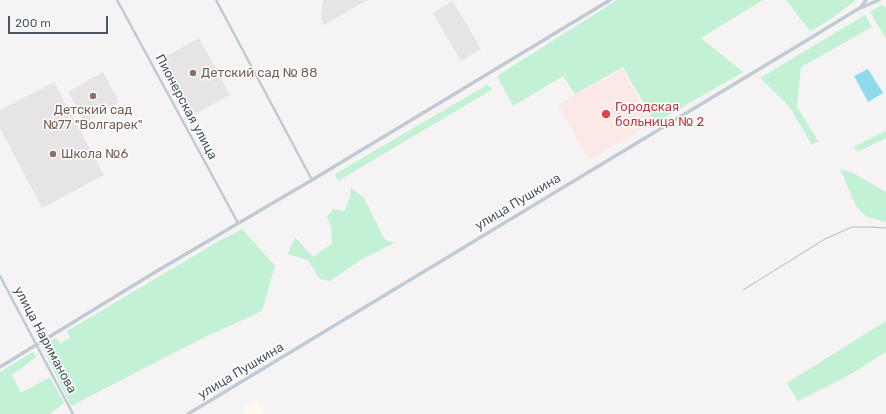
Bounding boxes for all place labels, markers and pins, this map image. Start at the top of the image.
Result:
place label: Детский сад № 88 [201,65,317,81]
marker: Детский сад № 88 [188,68,198,78]
marker: Детский сад №77 "Волгарек" [88,91,98,101]
place label: Городская больница № 2 [615,99,704,130]
place label: Детский сад №77 "Волгарек" [43,102,143,133]
marker: Городская больница № 2 [600,108,612,120]
place label: Школа №6 [61,146,128,162]
marker: Школа №6 [48,149,58,159]

